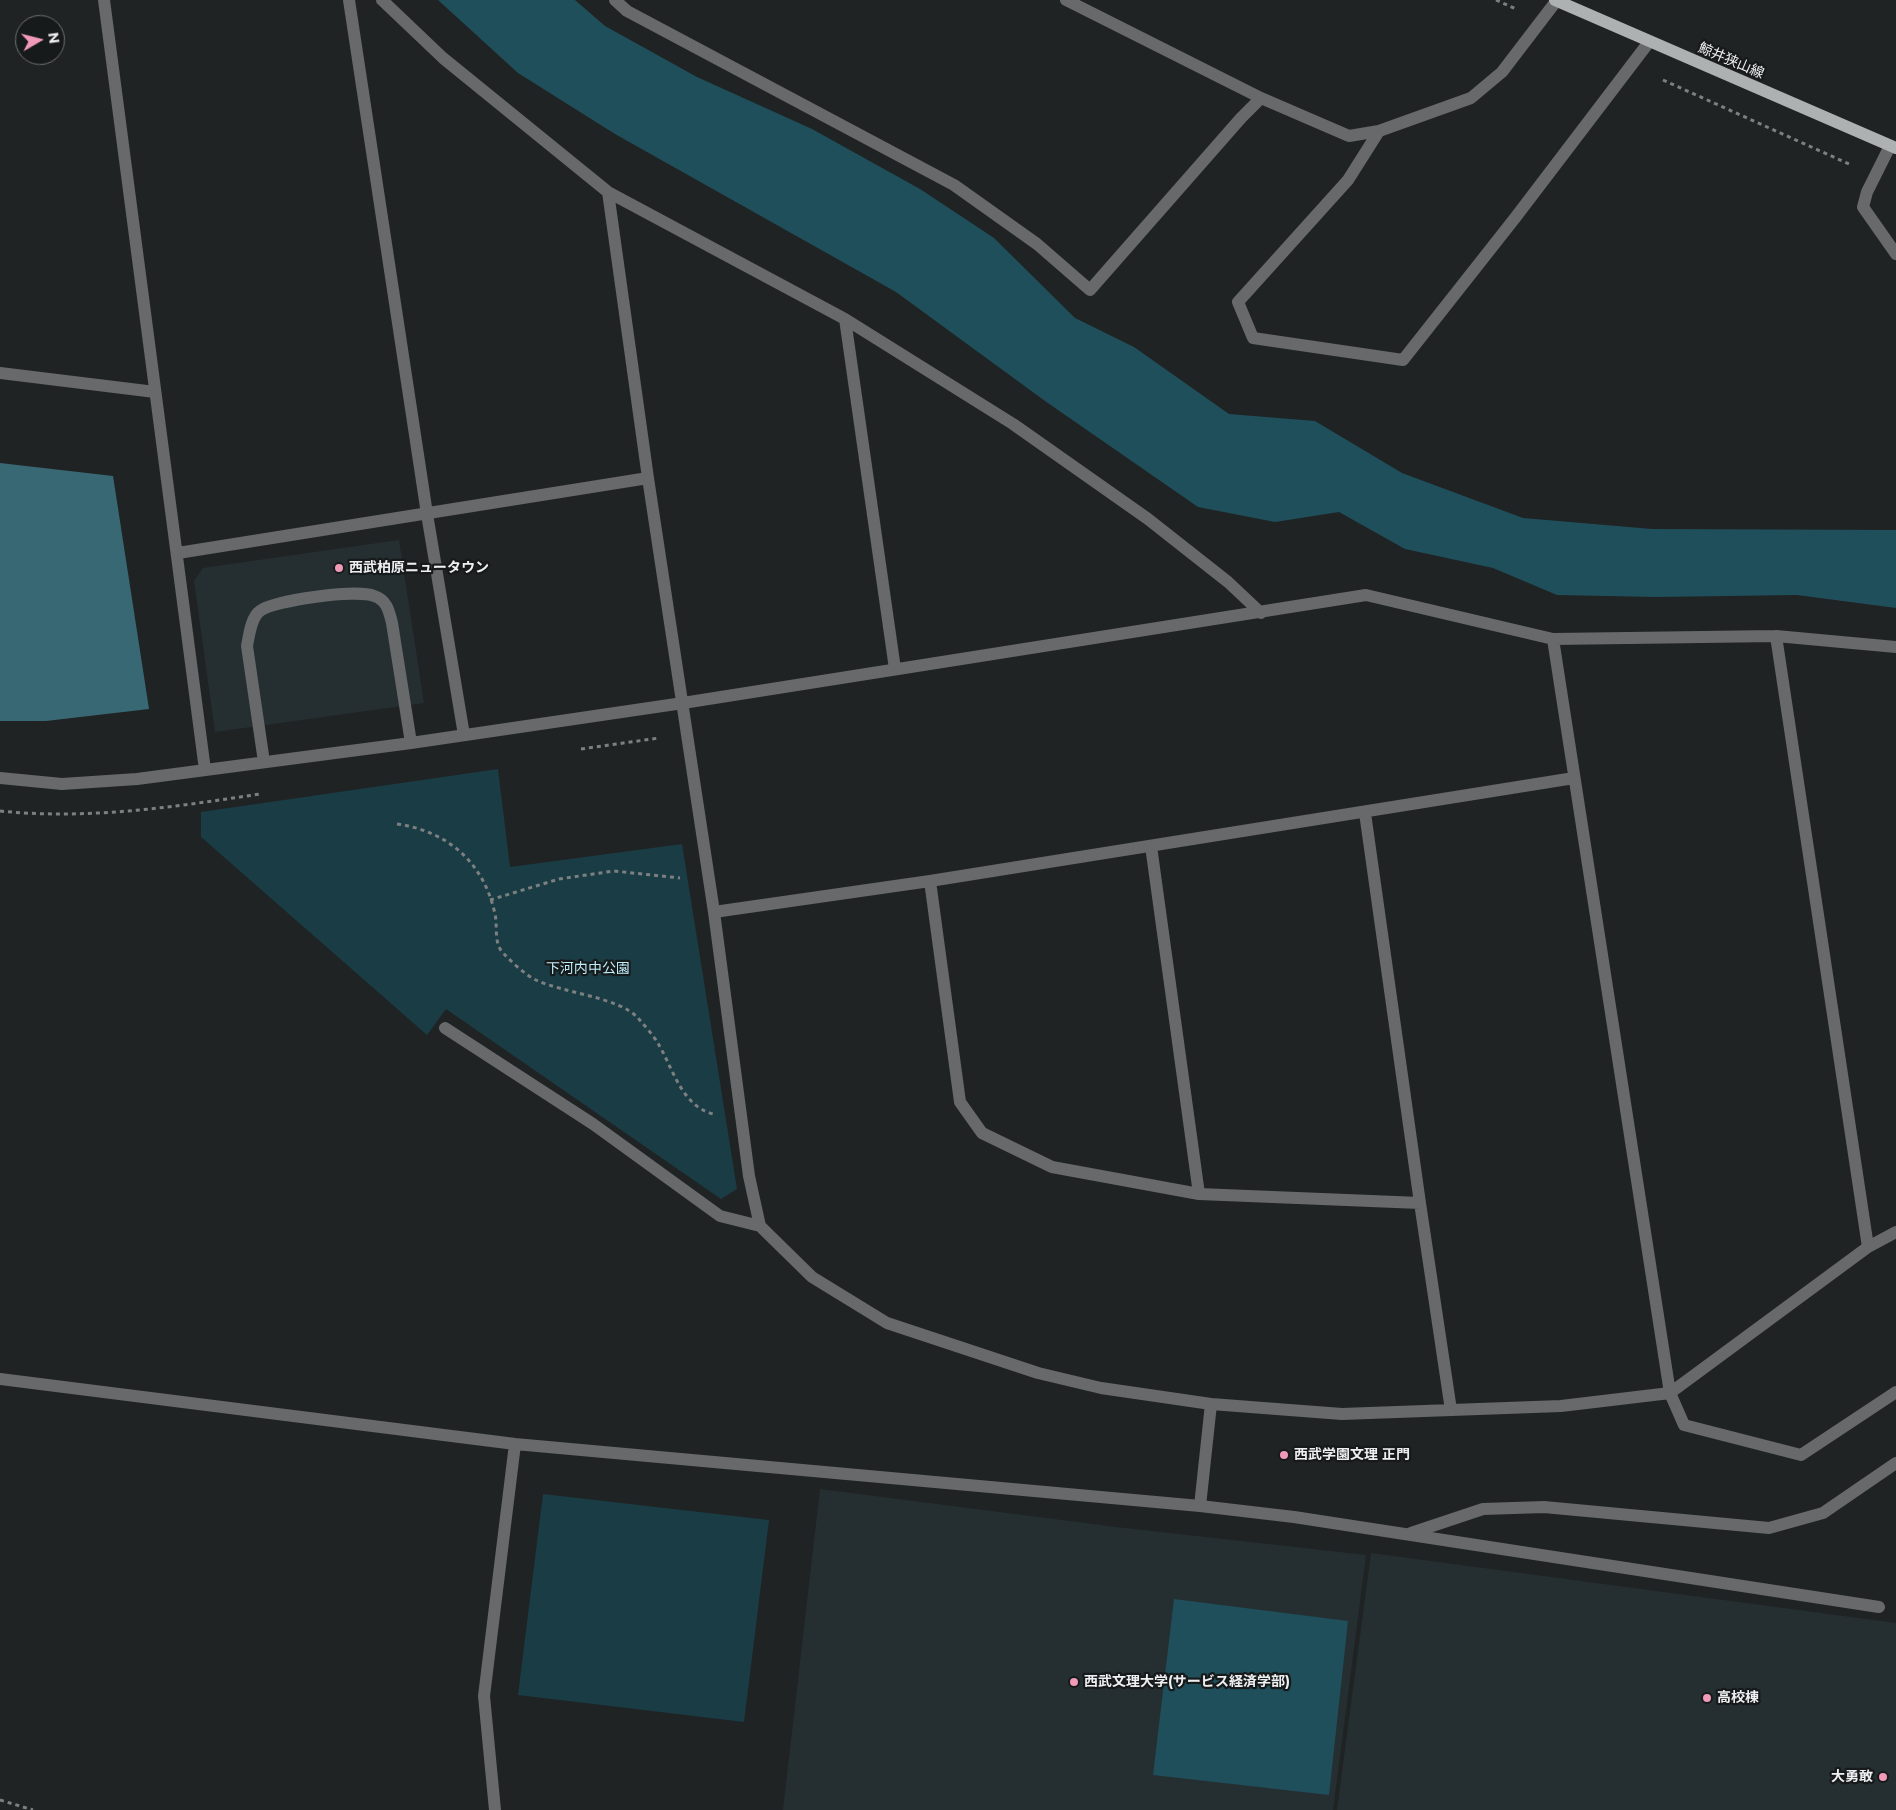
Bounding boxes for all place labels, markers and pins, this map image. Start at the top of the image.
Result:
place label: 西武柏原ニュータウン [349,560,489,576]
marker: 西武柏原ニュータウン [333,562,345,574]
place label: 西武学園文理 正門 [1294,1447,1410,1463]
marker: 西武学園文理 正門 [1278,1449,1290,1461]
place label: 西武文理大学(サービス経済学部) [1084,1674,1290,1690]
marker: 西武文理大学(サービス経済学部) [1068,1676,1080,1688]
place label: 高校棟 [1717,1690,1759,1706]
marker: 高校棟 [1701,1692,1713,1704]
place label: 大勇敢 [1831,1769,1873,1785]
marker: 大勇敢 [1877,1771,1889,1783]

